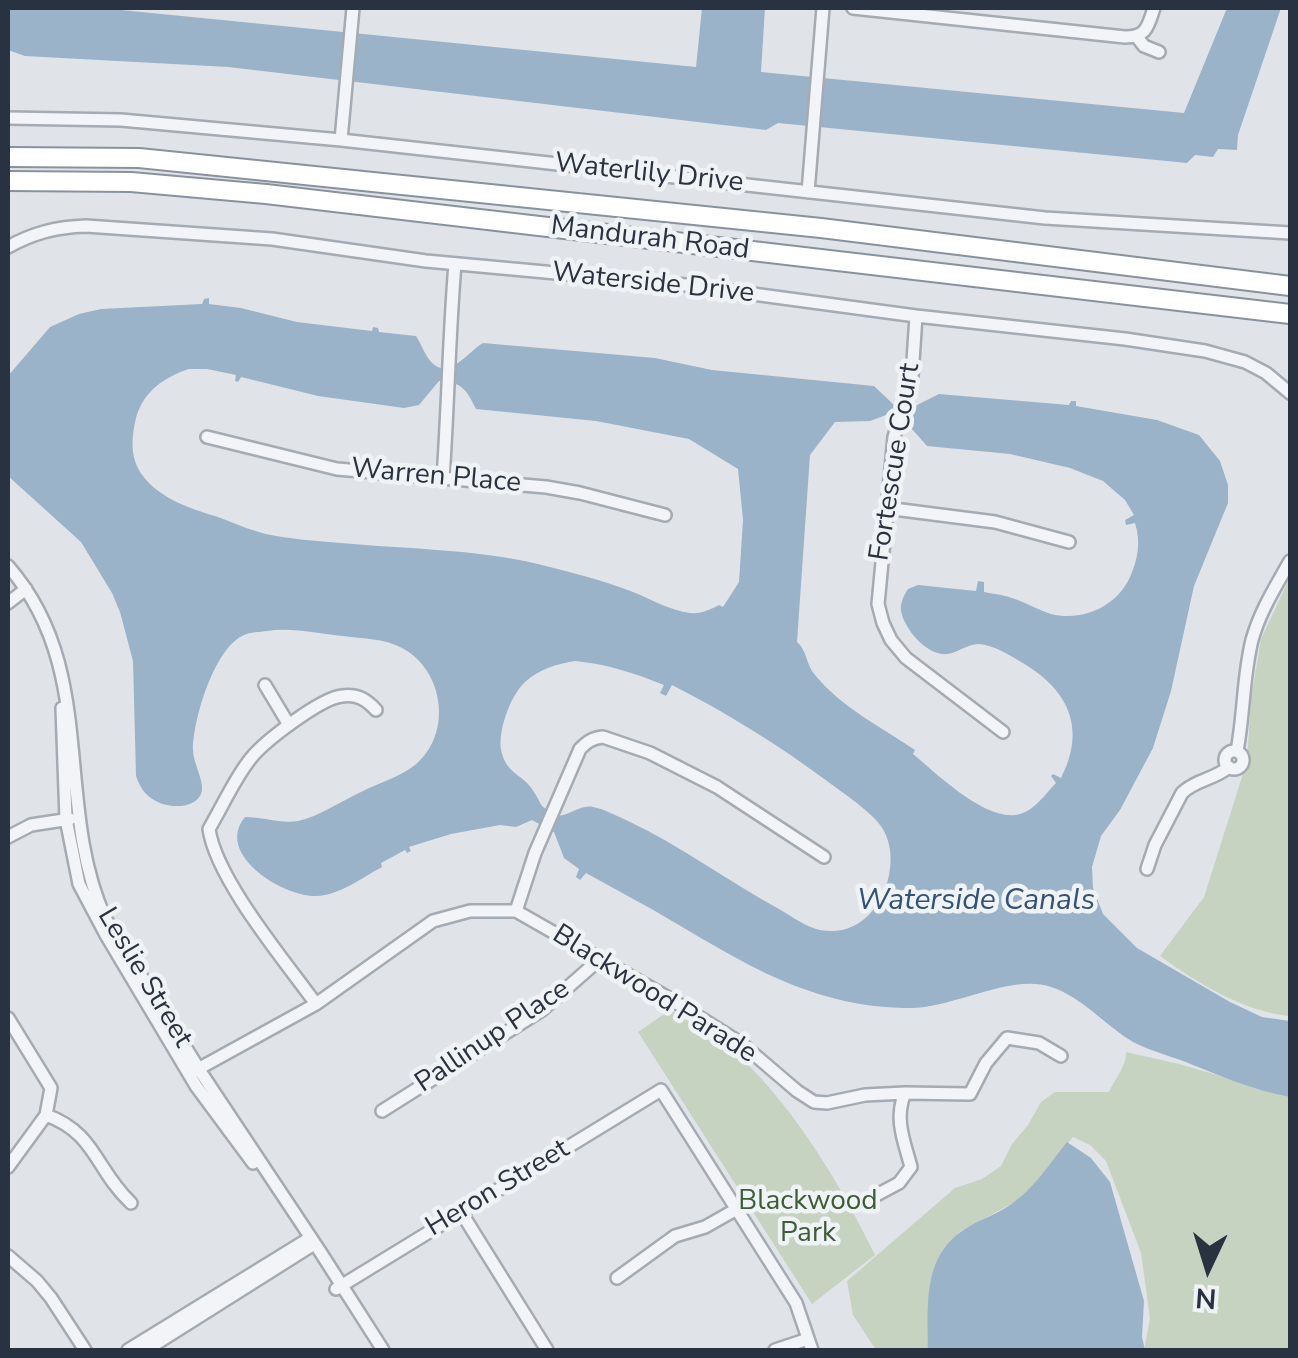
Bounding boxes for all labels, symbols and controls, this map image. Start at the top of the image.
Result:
street label: Waterlily Drive [553,147,745,201]
street label: Mandurah Road [549,210,751,268]
street label: Waterside Drive [550,257,756,311]
street label: Fortescue Court [864,361,928,563]
street label: Warren Place [350,453,522,501]
water label: Waterside Canals [857,884,1095,920]
street label: Leslie Street [89,902,199,1054]
street label: Blackwood Parade [546,919,762,1071]
street label: Pallinup Place [410,973,576,1101]
street label: Heron Street [420,1133,576,1245]
park label: Blackwood Park [738,1185,878,1251]
north arrow [1158,1218,1258,1318]
text: N [1194,1278,1218,1318]

